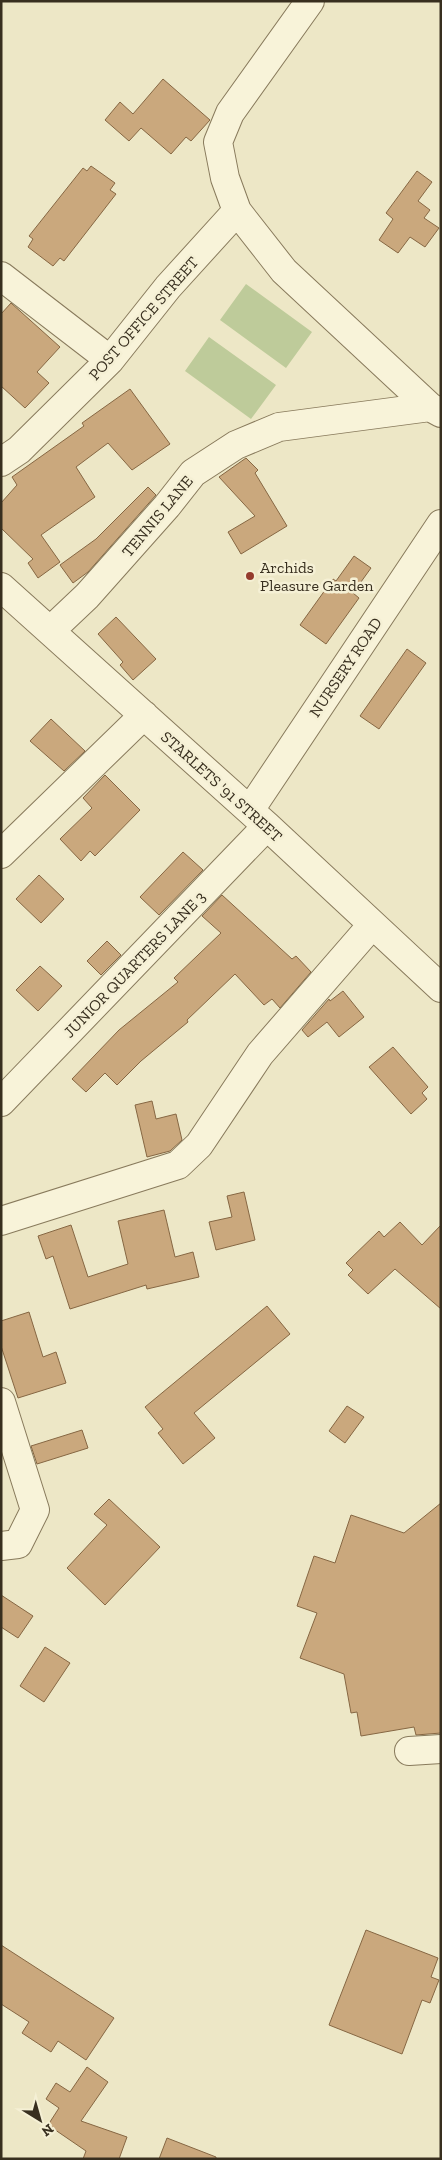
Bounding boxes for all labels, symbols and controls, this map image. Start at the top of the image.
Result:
street label: POST OFFICE STREET [85,253,202,384]
street label: TENNIS LANE [118,472,197,561]
place label: Archids Pleasure Garden [260,558,374,595]
marker: Archids Pleasure Garden [244,570,256,582]
street label: NURSERY ROAD [305,614,386,721]
street label: STARLETS '91 STREET [157,727,286,846]
street label: JUNIOR QUARTERS LANE 3 [59,887,209,1042]
north arrow [15,2095,65,2145]
text: N [38,2120,57,2140]

